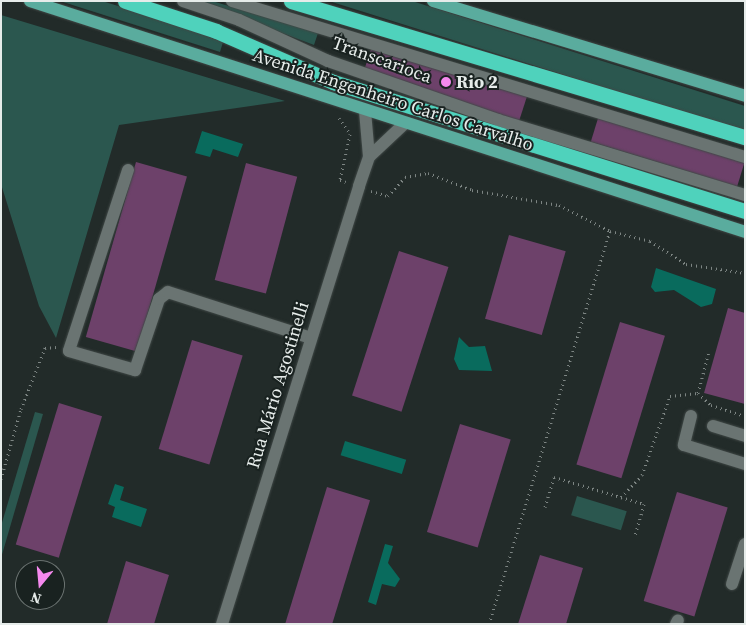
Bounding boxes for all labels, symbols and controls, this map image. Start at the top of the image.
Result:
street label: Transcarioca [329,32,435,88]
street label: Avenida Engenheiro Carlos Carvalho [250,44,536,156]
place label: Rio 2 [456,71,498,93]
marker: Rio 2 [440,76,452,88]
street label: Rua Mário Agostinelli [242,299,314,471]
north arrow [15,560,65,610]
text: N [28,587,44,609]

